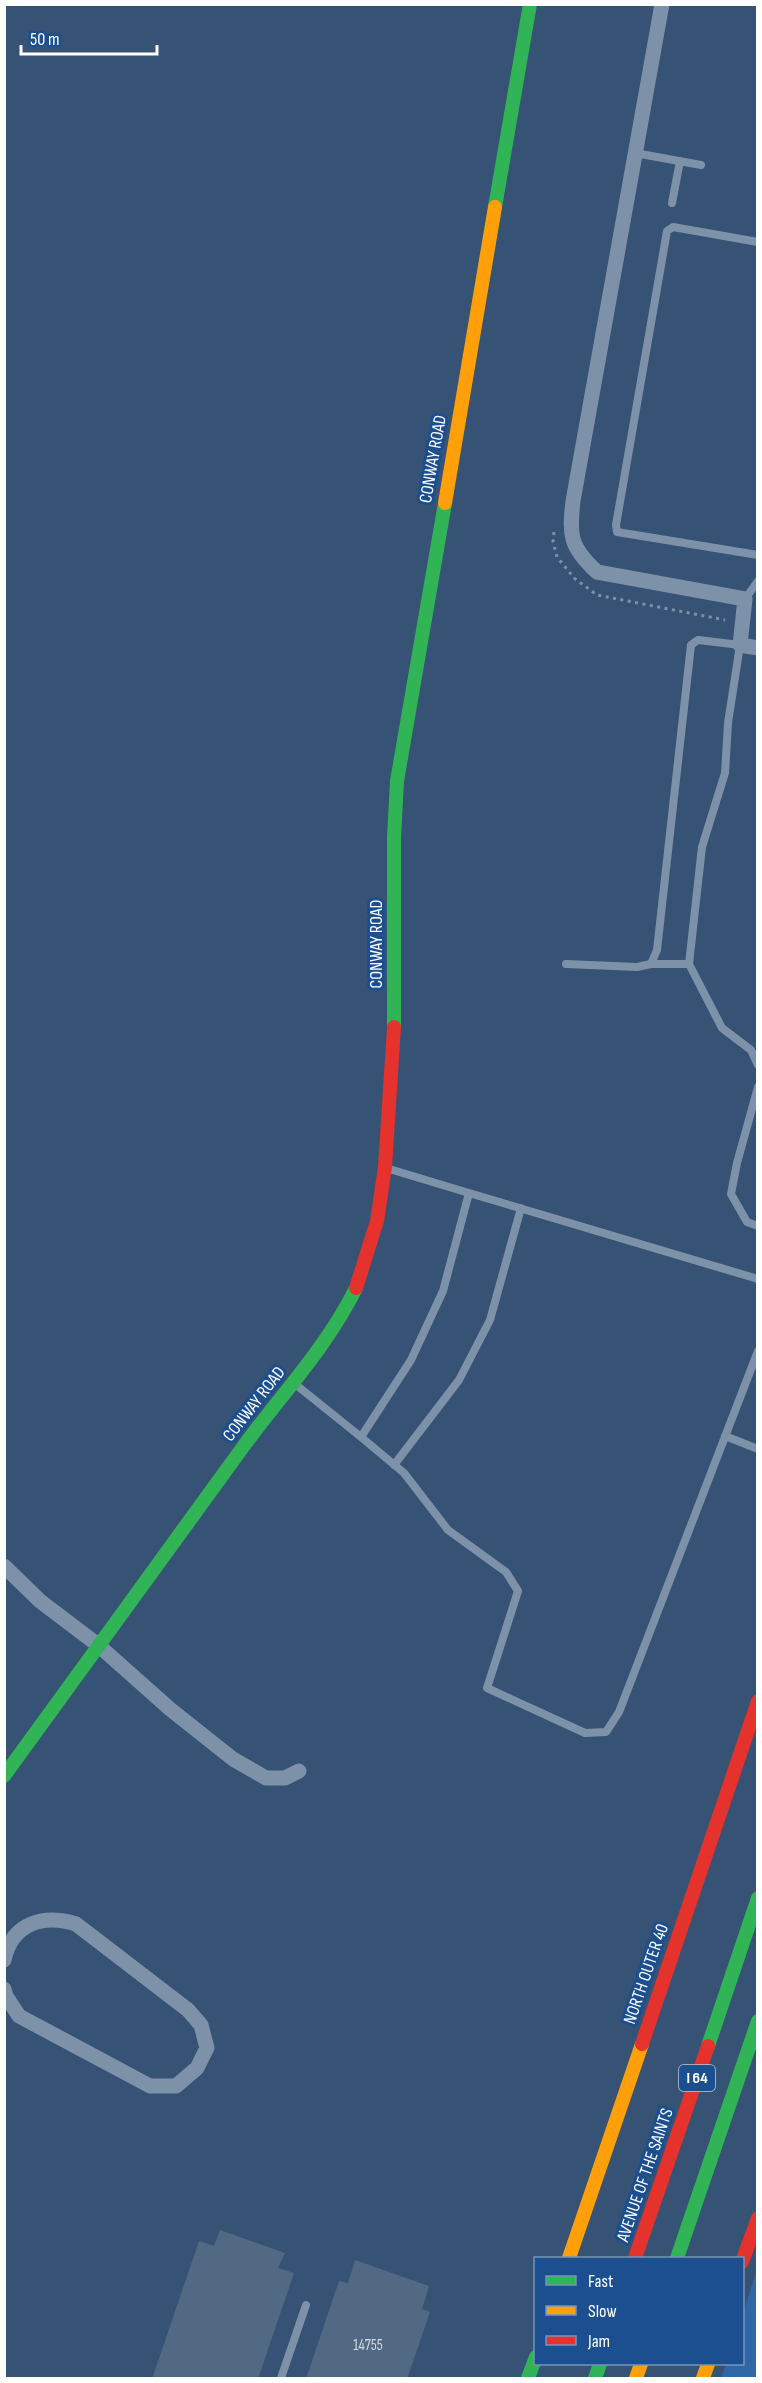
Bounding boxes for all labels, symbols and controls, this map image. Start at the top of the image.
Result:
scale bar [21,18,158,56]
text: 50 m [30,29,60,50]
street label: CONWAY ROAD [415,413,451,505]
street label: CONWAY ROAD [366,900,387,988]
street label: CONWAY ROAD [218,1363,290,1445]
street label: NORTH OUTER 40 [619,1921,673,2027]
road number: I 64 [679,2065,715,2091]
street label: AVENUE OF THE SAINTS [612,2105,678,2245]
legend [534,2257,744,2365]
text: Fast [588,2271,614,2292]
text: Slow [588,2301,617,2322]
text: Jam [587,2331,610,2352]
house number: 14755 [353,2336,383,2355]

